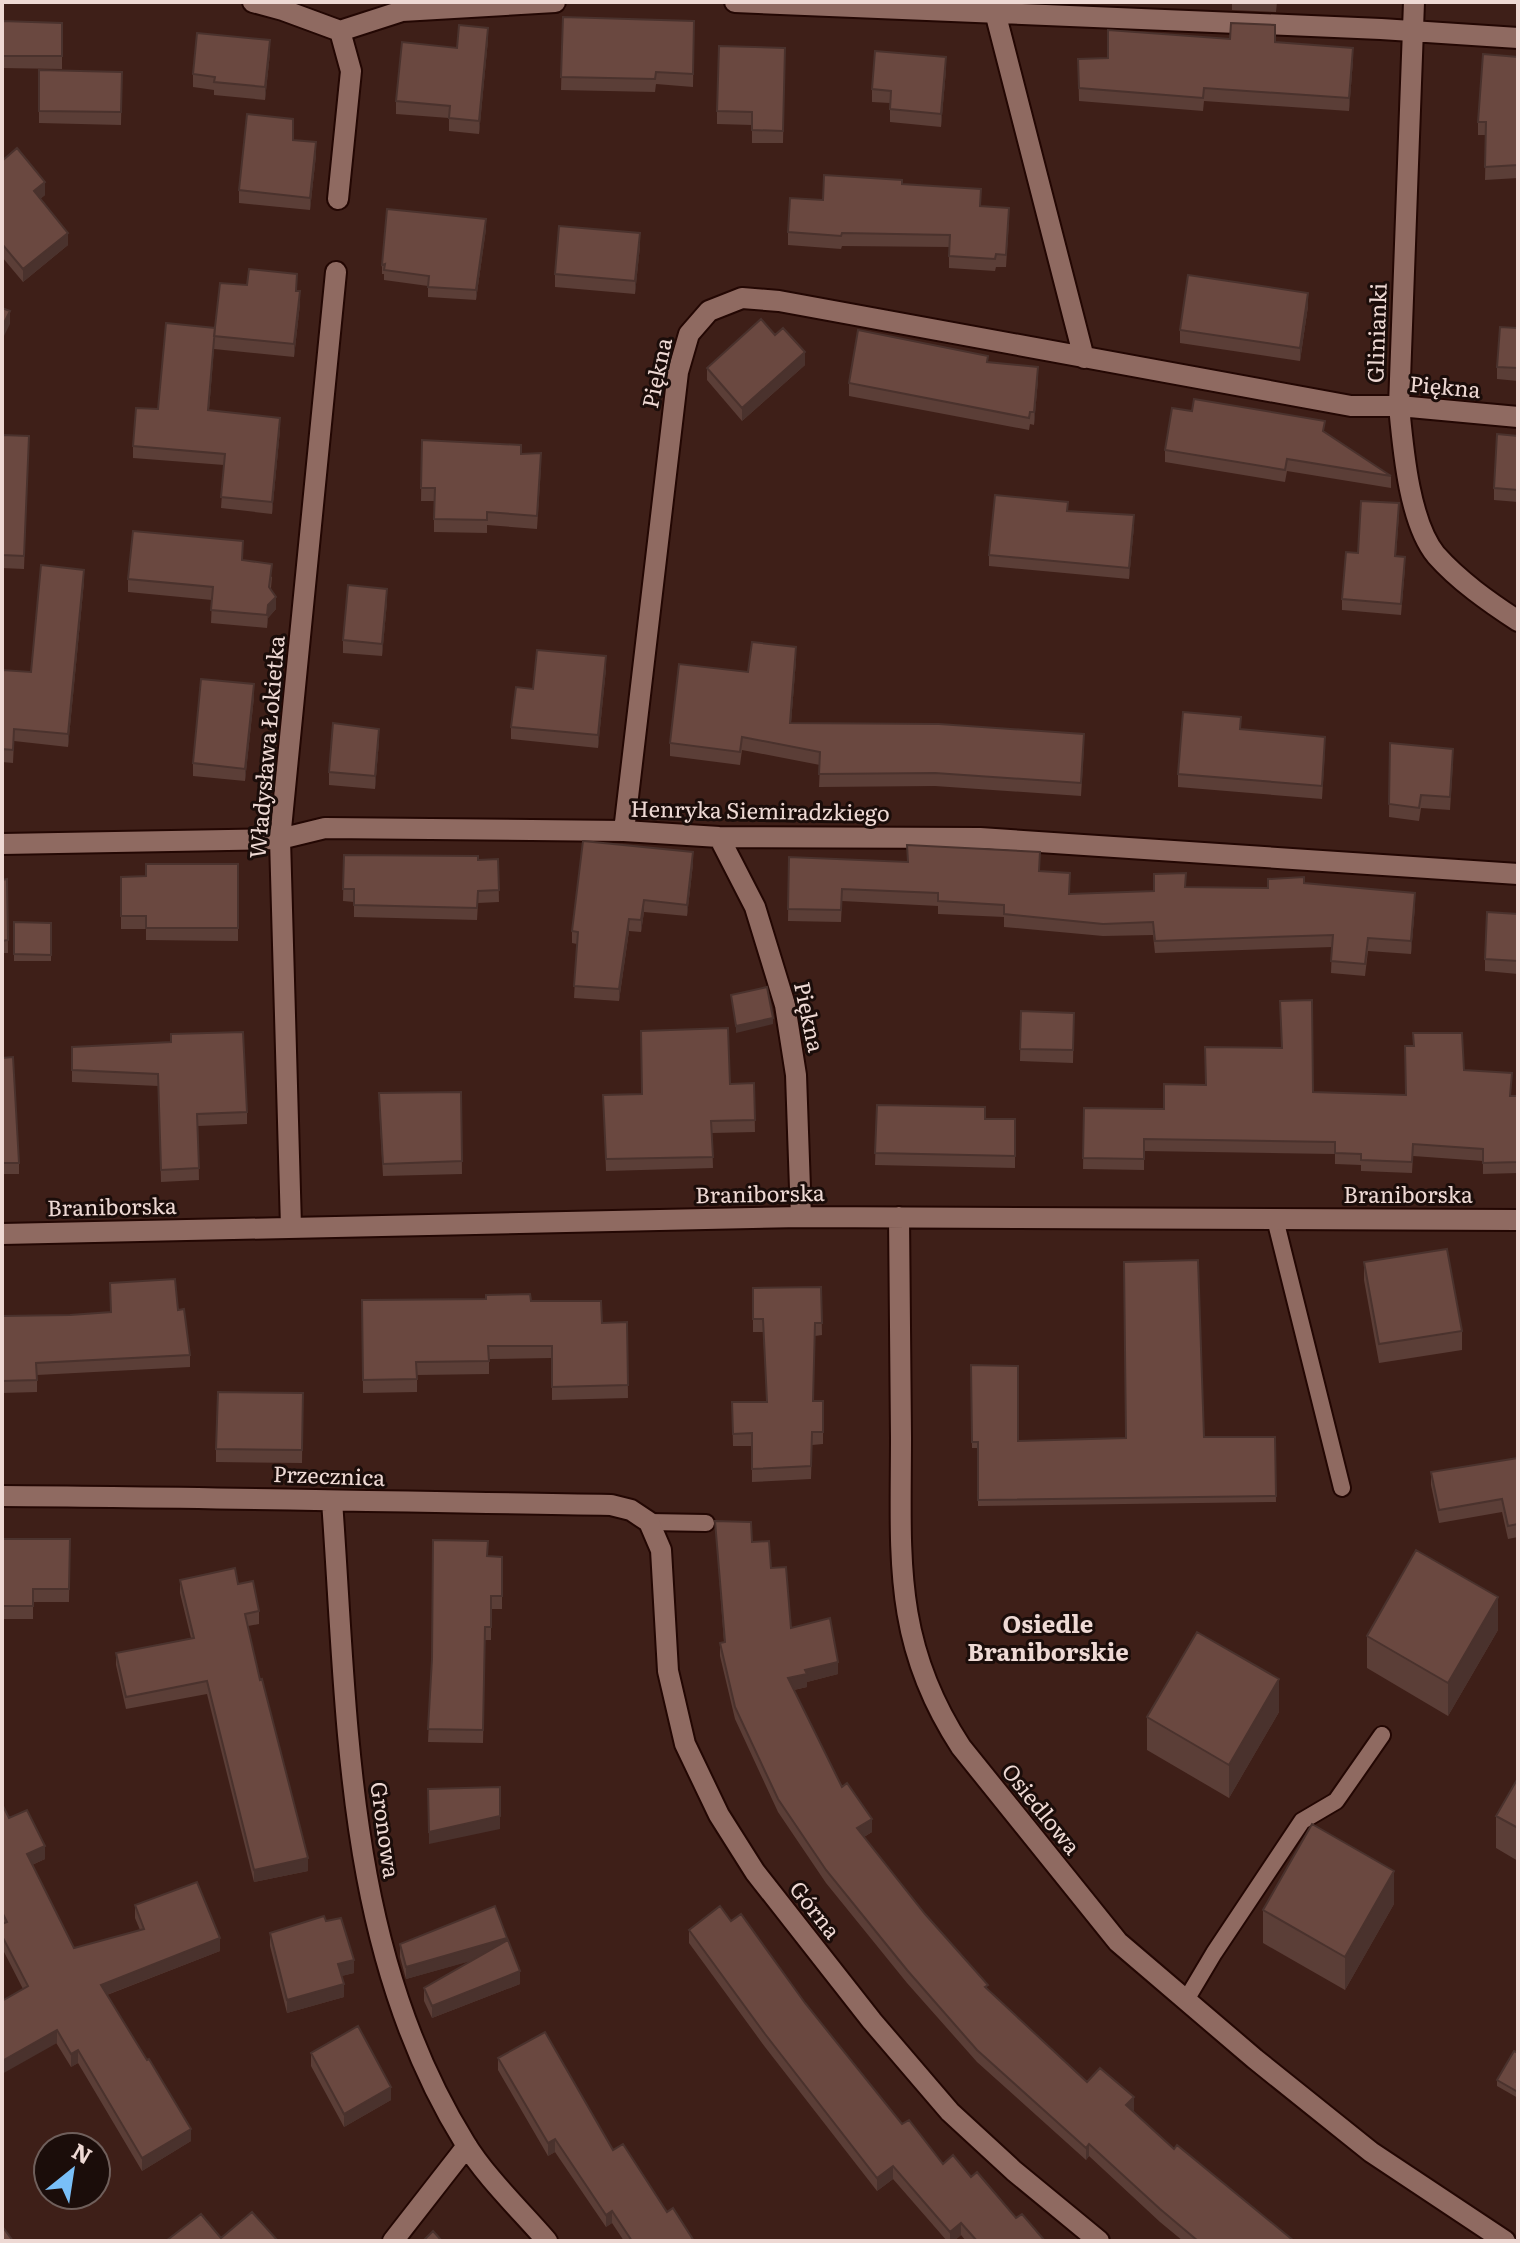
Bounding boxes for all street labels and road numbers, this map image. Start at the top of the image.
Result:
street label: Glinianki [1357,282,1394,384]
street label: Piękna [632,334,679,411]
street label: Piękna [1408,366,1482,405]
street label: Władysława Łokietka [239,634,292,860]
street label: Henryka Siemiradzkiego [630,791,890,828]
street label: Piękna [787,978,834,1055]
street label: Braniborska [695,1175,825,1210]
street label: Braniborska [1343,1177,1473,1210]
street label: Braniborska [47,1188,177,1223]
street label: Przecznica [272,1456,386,1493]
street label: Osiedlowa [995,1755,1089,1861]
street label: Gronowa [363,1779,410,1880]
street label: Górna [783,1873,850,1945]

